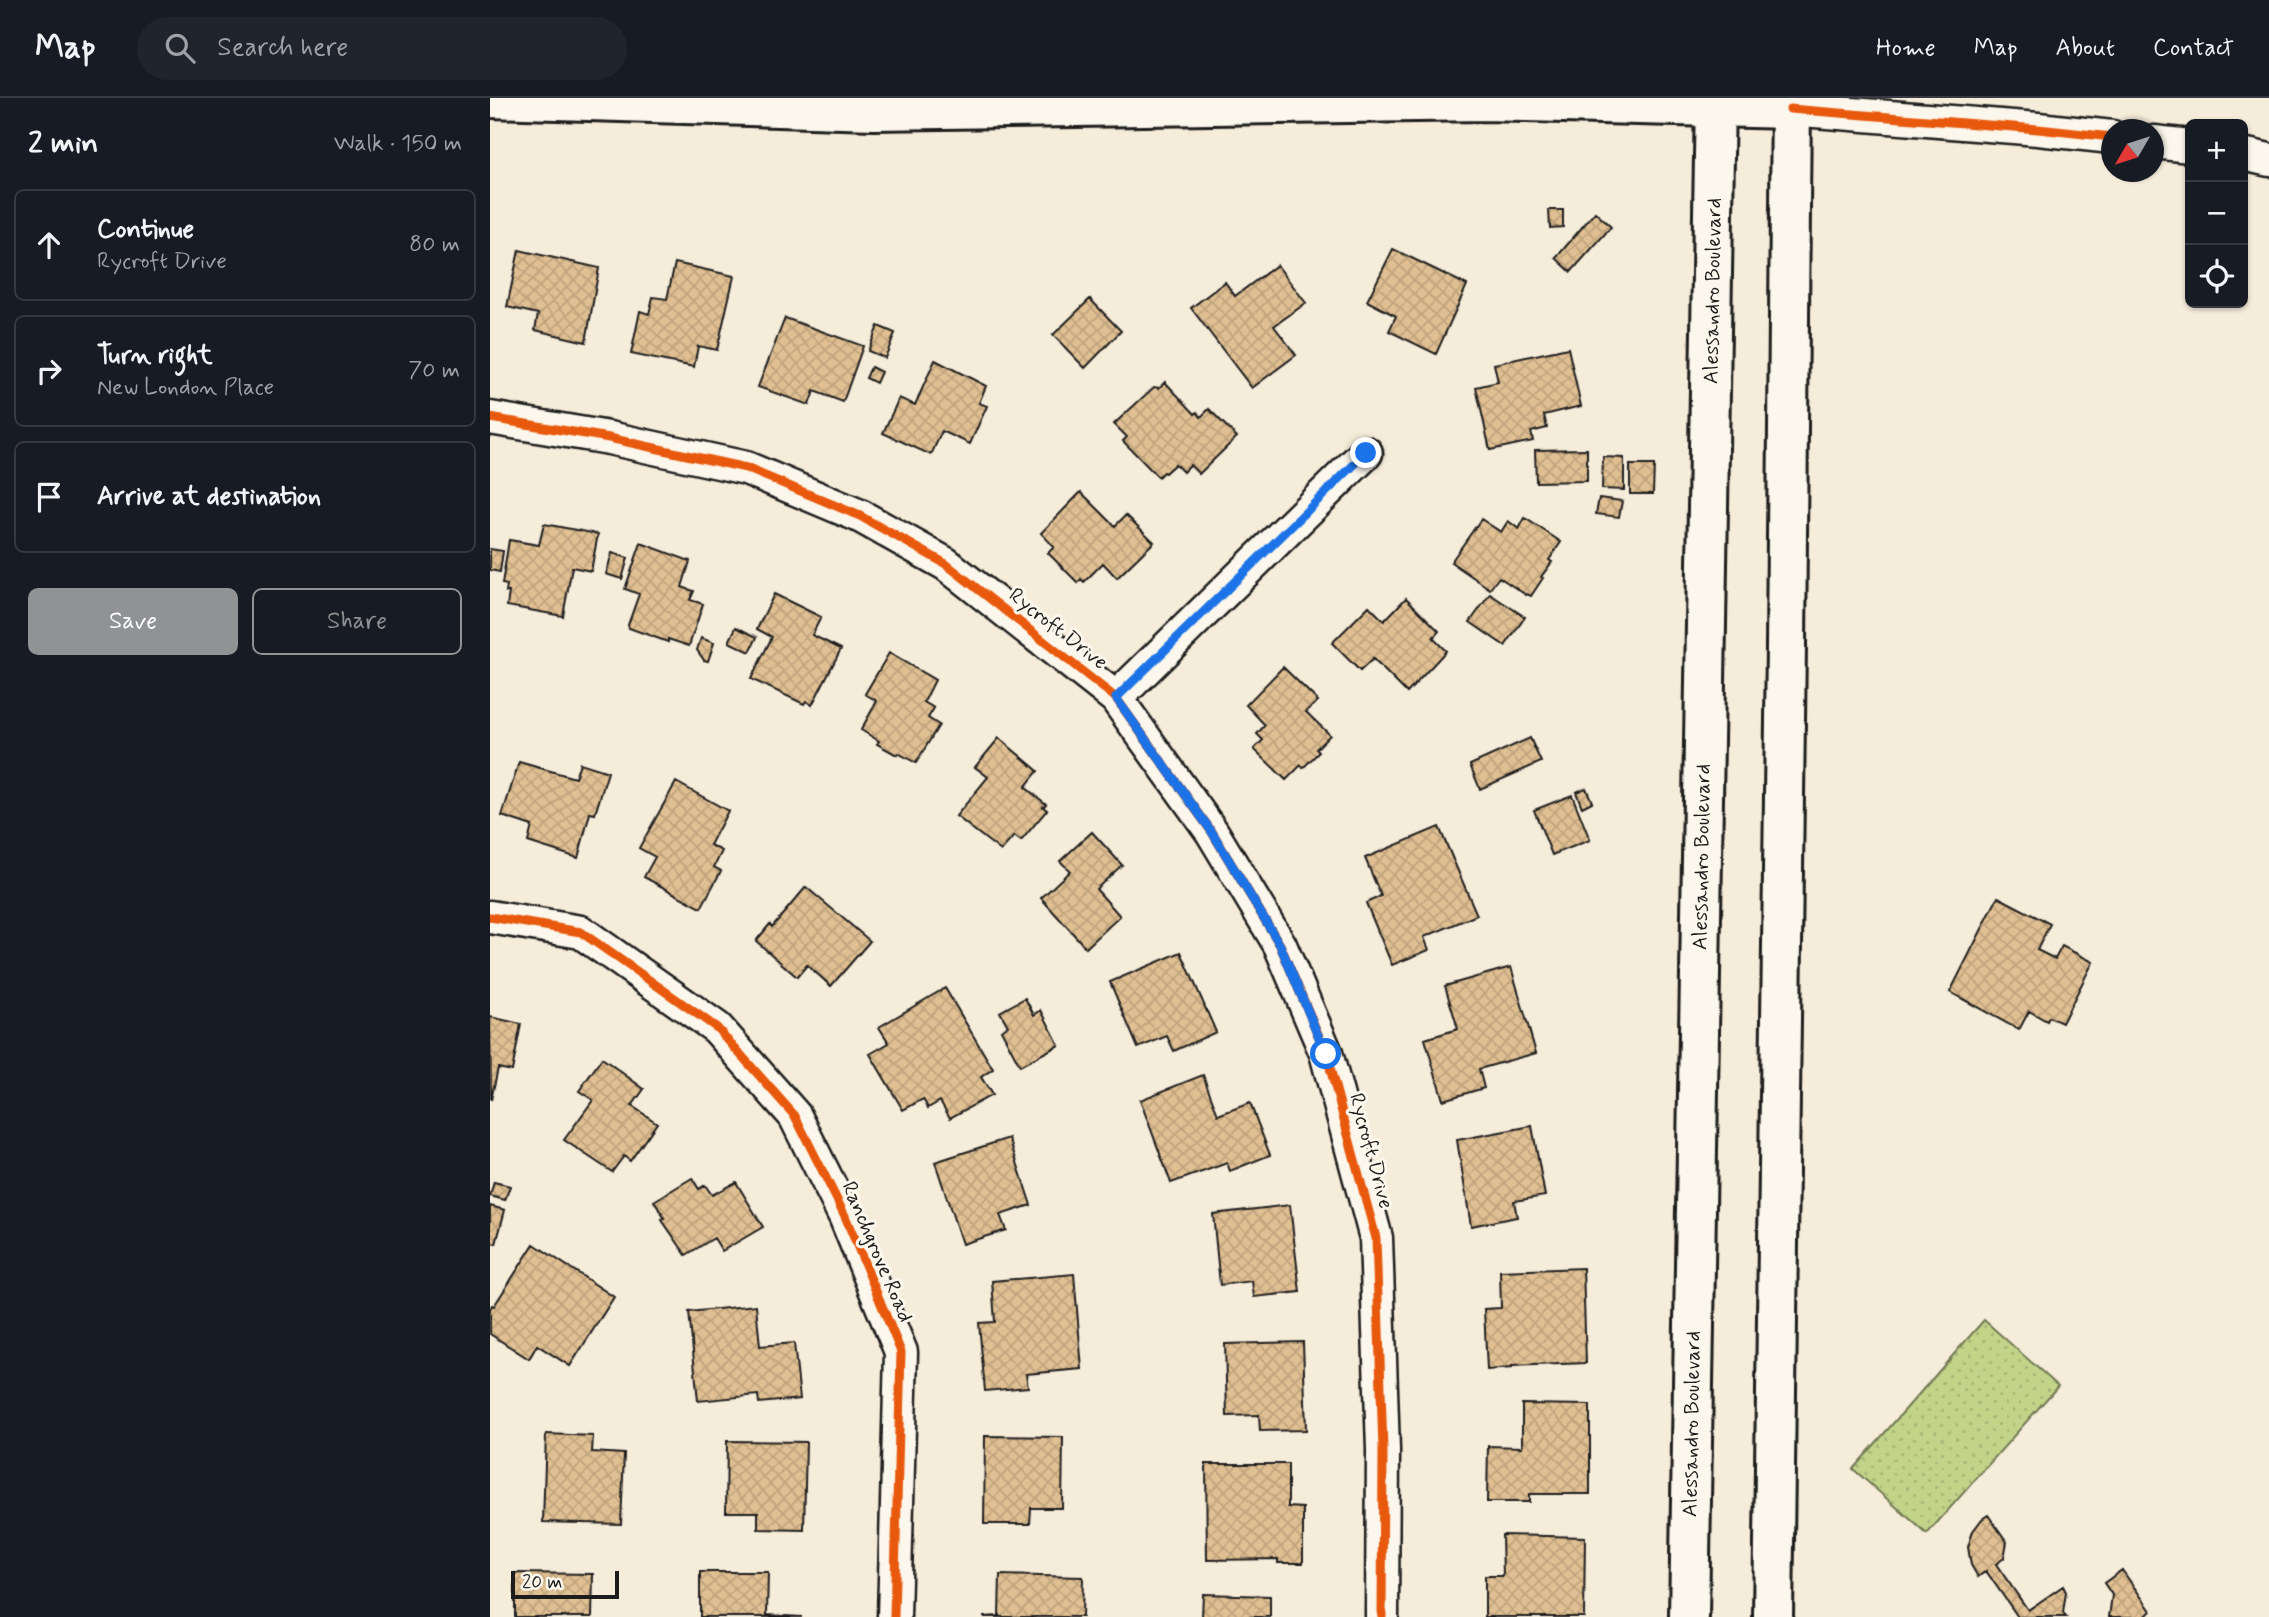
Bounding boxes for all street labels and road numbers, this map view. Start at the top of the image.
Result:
street label: Alessandro Boulevard [1697,198,1729,384]
street label: Rycroft Drive [1003,581,1113,677]
street label: Alessandro Boulevard [1686,764,1718,950]
street label: Rycroft Drive [1342,1090,1400,1212]
street label: Ranchgrove Road [835,1177,919,1327]
street label: Alessandro Boulevard [1676,1331,1708,1517]

